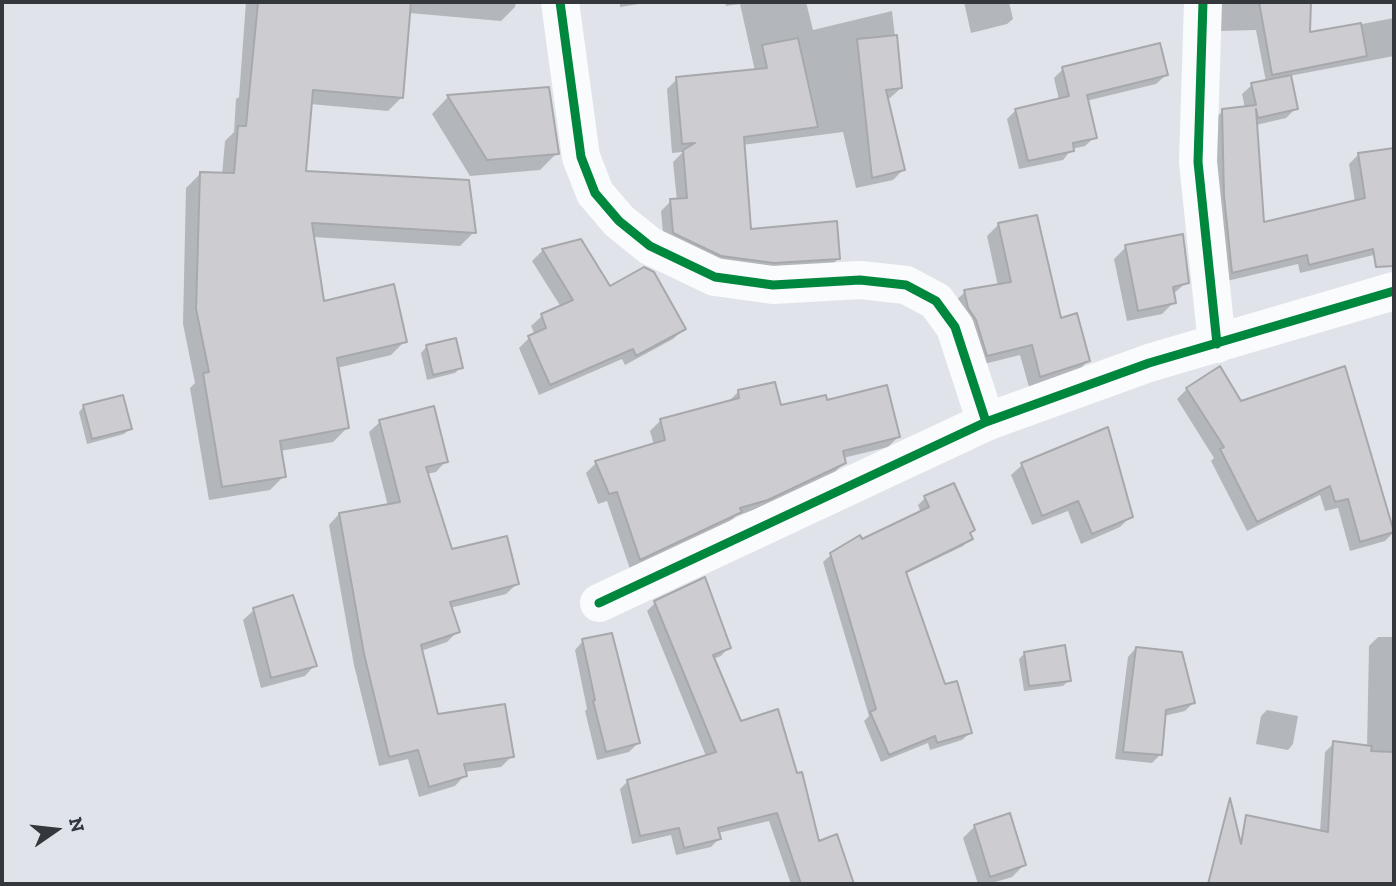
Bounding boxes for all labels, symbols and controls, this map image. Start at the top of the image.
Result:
north arrow [21,795,91,865]
text: N [64,815,90,835]

